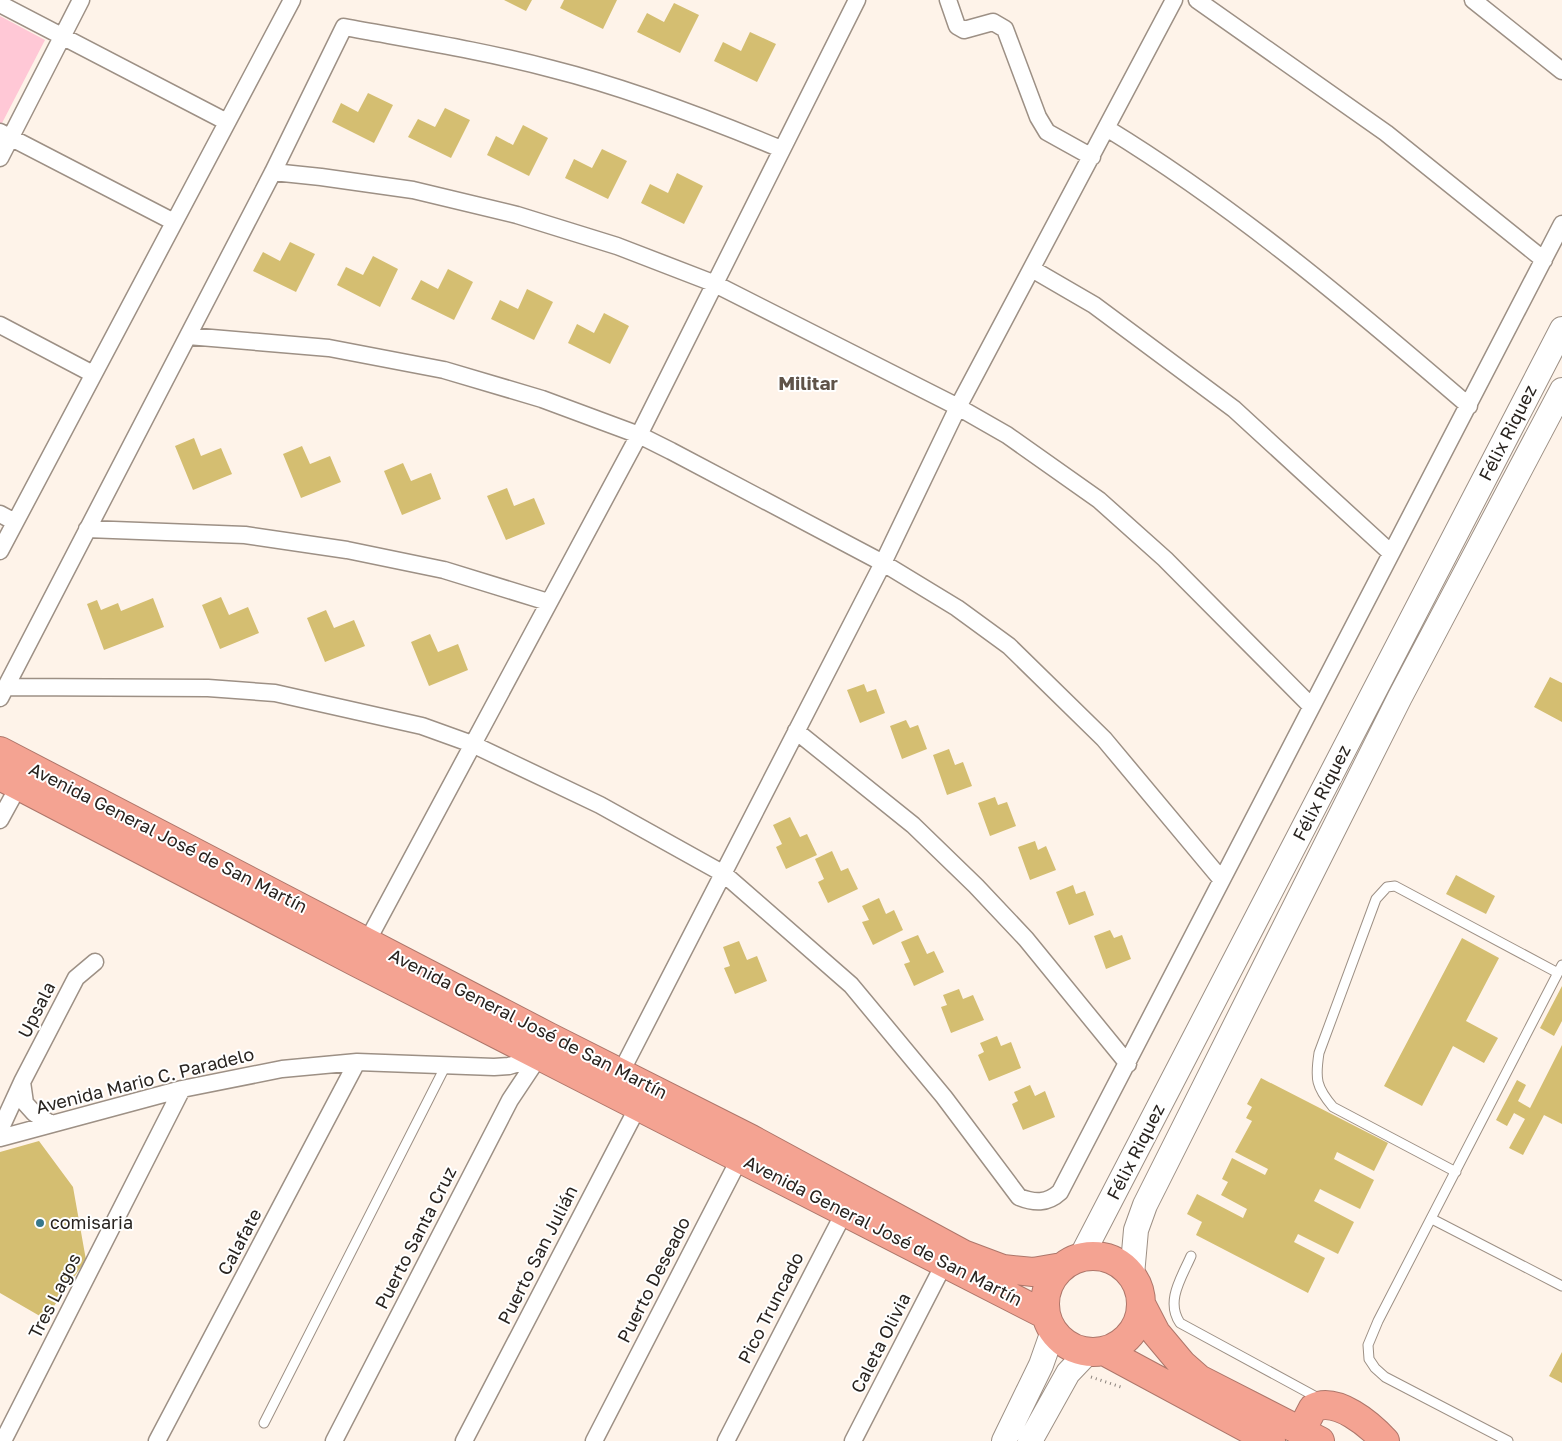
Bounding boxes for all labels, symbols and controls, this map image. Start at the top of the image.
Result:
district label: Militar [778,371,838,394]
street label: Félix Riquez [1474,381,1541,484]
street label: Félix Riquez [1288,741,1355,844]
street label: Avenida General José de San Martín [26,757,311,917]
street label: Avenida General José de San Martín [386,943,671,1103]
street label: Upsala [13,978,59,1041]
street label: Avenida Mario C. Paradelo [33,1042,256,1118]
street label: Félix Riquez [1102,1100,1169,1203]
street label: Avenida General José de San Martín [741,1150,1026,1310]
street label: Puerto Santa Cruz [370,1163,460,1312]
street label: Puerto San Julián [493,1181,582,1328]
street label: Calafate [212,1204,266,1279]
place label: comisaria [50,1211,133,1233]
street label: Puerto Deseado [612,1213,694,1346]
marker: comisaria [34,1217,46,1229]
street label: Pico Truncado [733,1248,808,1367]
street label: Tres Lagos [23,1249,85,1342]
street label: Caleta Olivia [846,1289,915,1396]

